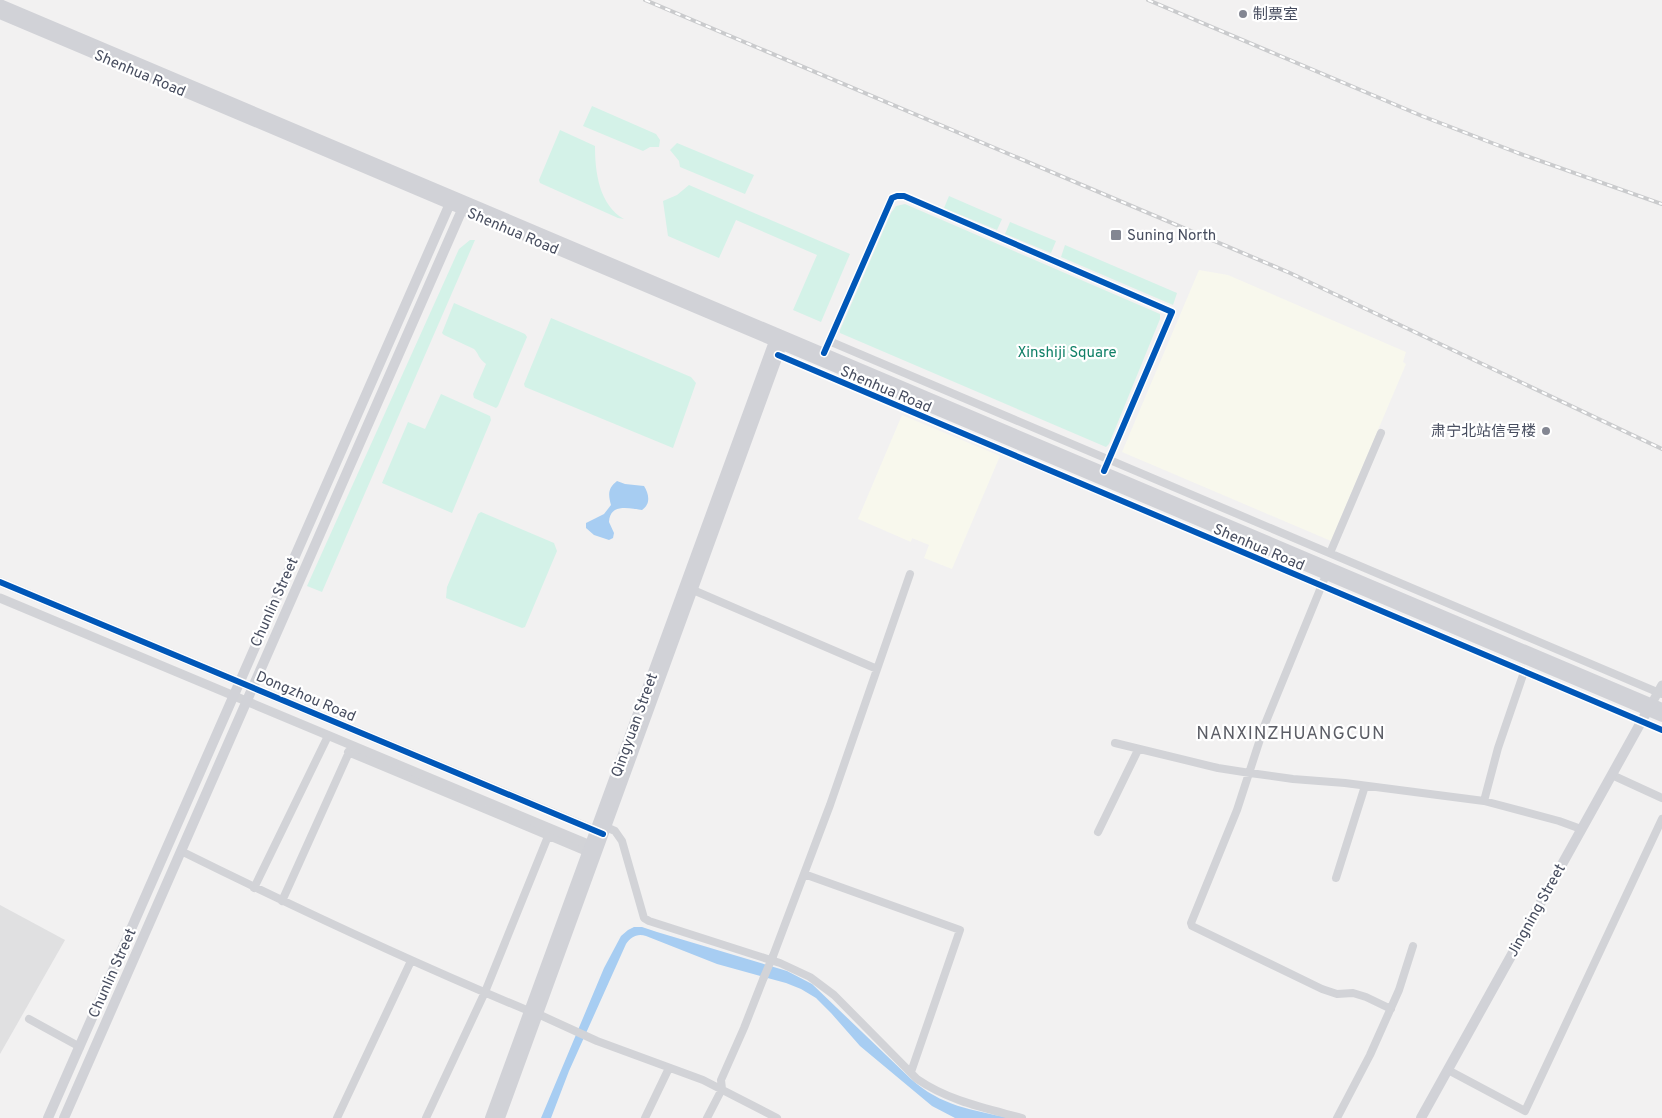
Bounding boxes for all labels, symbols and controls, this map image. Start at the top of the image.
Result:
place label: 制票室 [1253,5,1298,25]
marker: 制票室 [1237,8,1249,20]
street label: Shenhua Road [91,47,188,102]
street label: Shenhua Road [464,205,561,260]
place label: Suning North [1127,227,1216,246]
marker: Suning North [1109,228,1123,242]
park label: Xinshiji Square [1017,344,1117,363]
street label: Shenhua Road [837,363,934,418]
place label: 肃宁北站信号楼 [1431,422,1536,442]
marker: 肃宁北站信号楼 [1540,425,1552,437]
street label: Shenhua Road [1210,521,1307,576]
street label: Chunlin Street [247,555,304,650]
street label: Dongzhou Road [253,668,358,727]
street label: Qingyuan Street [608,671,663,780]
district label: NANXINZHUANGCUN [1196,723,1386,746]
street label: Jingning Street [1504,861,1571,961]
street label: Chunlin Street [85,926,142,1021]

